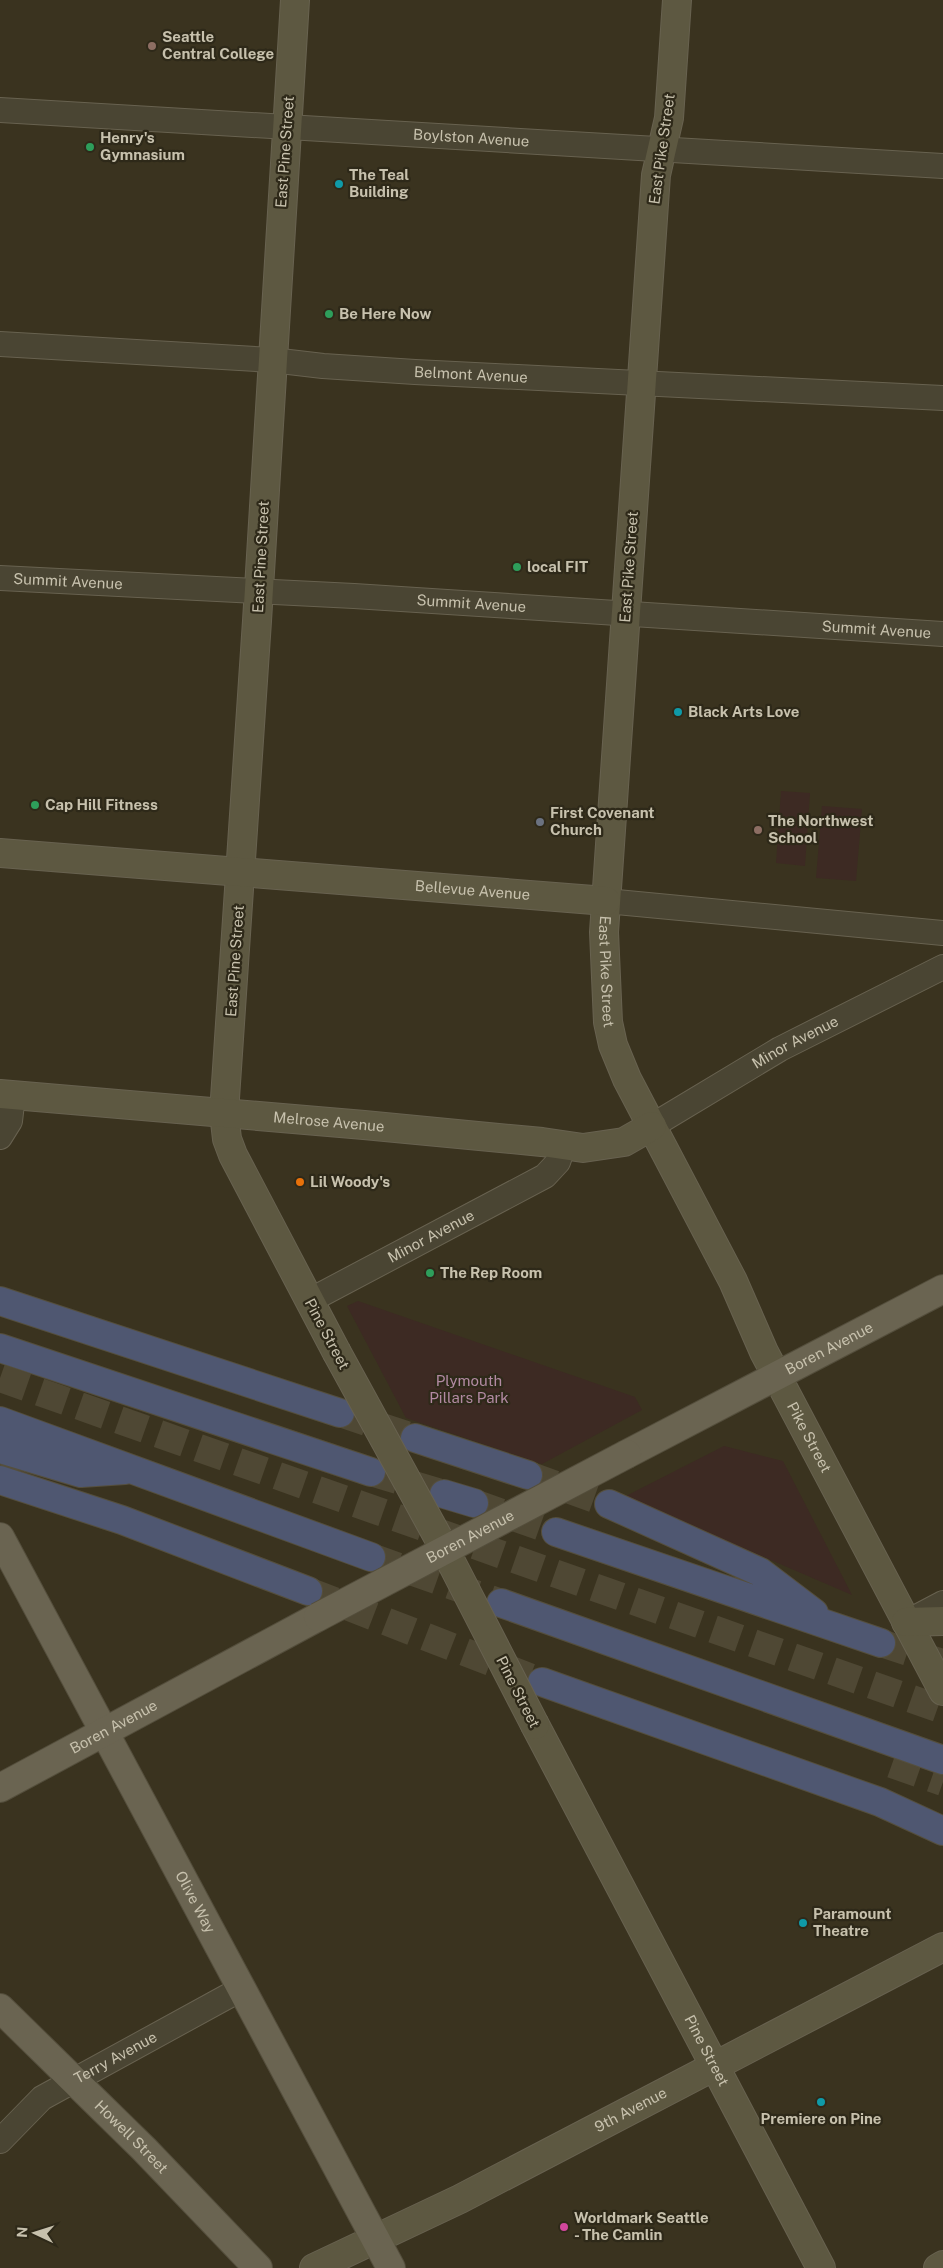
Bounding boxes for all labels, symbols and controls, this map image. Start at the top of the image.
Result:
place label: Seattle Central College [162,28,274,62]
marker: Seattle Central College [146,40,158,52]
street label: East Pike Street [645,92,678,205]
street label: East Pine Street [272,95,297,209]
street label: Boylston Avenue [413,126,530,149]
place label: Henry's Gymnasium [100,129,185,163]
marker: Henry's Gymnasium [84,141,96,153]
place label: The Teal Building [349,166,409,200]
marker: The Teal Building [333,178,345,190]
place label: Be Here Now [339,305,431,322]
marker: Be Here Now [323,308,335,320]
street label: Belmont Avenue [414,363,528,386]
street label: East Pine Street [249,500,272,613]
street label: East Pike Street [616,511,641,623]
place label: local FIT [527,558,588,575]
marker: local FIT [511,561,523,573]
street label: Summit Avenue [13,570,123,592]
street label: Summit Avenue [416,591,527,615]
street label: Summit Avenue [821,617,932,641]
place label: Black Arts Love [688,703,799,720]
marker: Black Arts Love [672,706,684,718]
place label: Cap Hill Fitness [45,796,158,813]
marker: Cap Hill Fitness [29,799,41,811]
place label: First Covenant Church [550,804,655,838]
place label: The Northwest School [768,812,874,846]
marker: First Covenant Church [534,816,546,828]
marker: The Northwest School [752,824,764,836]
street label: Bellevue Avenue [414,877,531,903]
street label: East Pine Street [222,904,247,1018]
street label: East Pike Street [596,915,618,1029]
street label: Minor Avenue [749,1012,841,1072]
street label: Melrose Avenue [273,1108,385,1135]
place label: Lil Woody's [310,1173,390,1190]
marker: Lil Woody's [294,1176,306,1188]
street label: Minor Avenue [385,1206,477,1266]
place label: The Rep Room [440,1264,542,1281]
marker: The Rep Room [424,1267,436,1279]
street label: Pine Street [302,1295,353,1372]
street label: Boren Avenue [782,1318,876,1378]
park label: Plymouth Pillars Park [429,1372,509,1406]
street label: Pike Street [784,1399,835,1475]
street label: Boren Avenue [423,1506,517,1566]
street label: Pine Street [493,1653,544,1730]
street label: Boren Avenue [67,1696,160,1757]
street label: Olive Way [172,1868,219,1936]
place label: Paramount Theatre [813,1905,891,1939]
marker: Paramount Theatre [797,1917,809,1929]
street label: Pine Street [681,2012,733,2089]
street label: Terry Avenue [71,2028,160,2087]
street label: 9th Avenue [591,2084,669,2135]
marker: Premiere on Pine [815,2096,827,2108]
street label: Howell Street [91,2097,172,2177]
place label: Premiere on Pine [760,2110,882,2127]
north arrow [10,2208,60,2258]
place label: Worldmark Seattle - The Camlin [574,2209,709,2243]
marker: Worldmark Seattle - The Camlin [558,2221,570,2233]
text: N [14,2226,30,2238]

